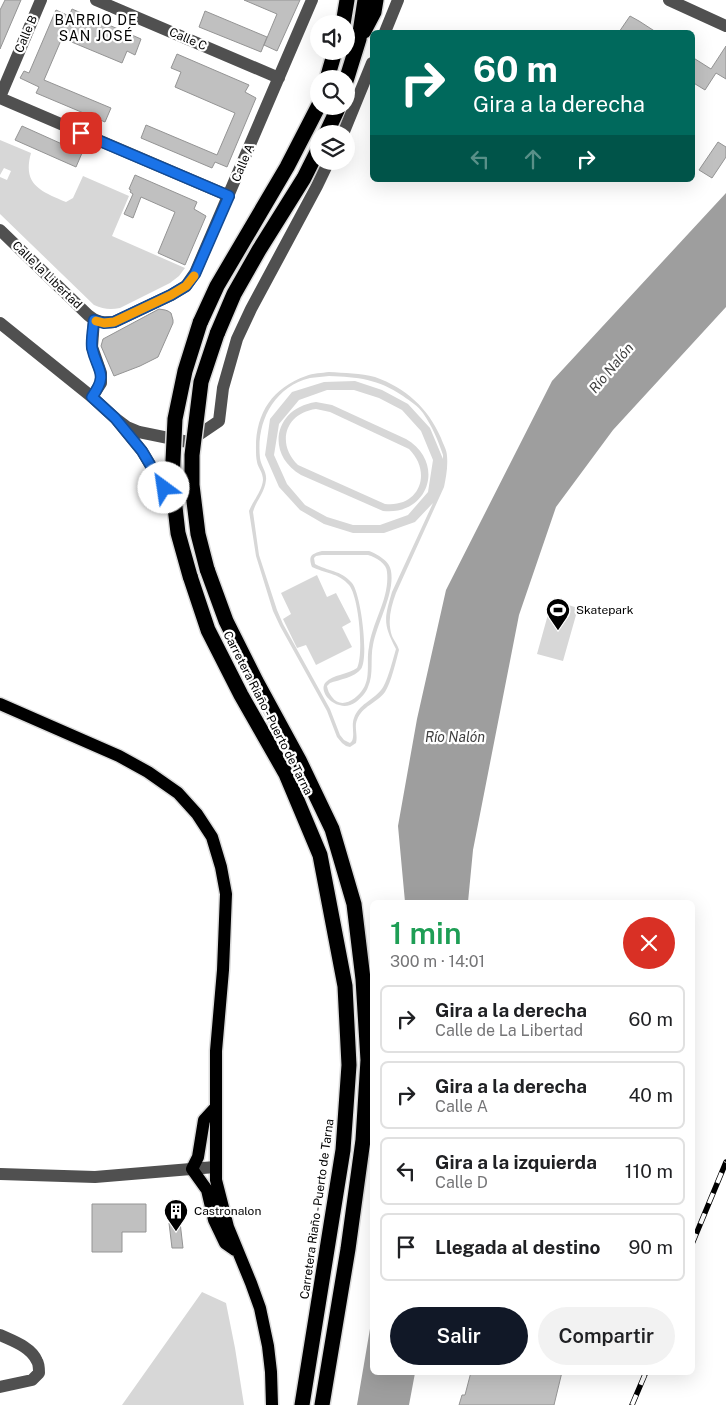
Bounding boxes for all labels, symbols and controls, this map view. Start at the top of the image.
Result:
district label: BARRIO DE SAN JOSÉ [54,12,138,44]
street label: Calle B [12,13,40,55]
map controls [310,15,355,170]
button: sound [310,15,355,60]
street label: Calle C [167,25,209,53]
text: 60 m [473,49,558,90]
icon: right [390,50,455,115]
button: search [310,70,355,115]
text: Gira a la derecha [473,91,645,117]
pin [60,112,102,154]
icon: arrive [67,119,95,147]
button: layers [310,125,355,170]
street label: Calle A [229,142,257,184]
icon: left [466,145,494,173]
icon: ahead [519,145,547,173]
icon: right [572,145,600,173]
street label: Calle la Libertad [9,238,85,312]
water label: Río Nalón [586,340,637,396]
position arrow [137,461,189,513]
sports icon: Skatepark [545,597,571,631]
place label: Skatepark [576,603,634,617]
street label: Carretera Riaño - Puerto de Tarna [220,629,316,797]
water label: Río Nalón [425,729,485,745]
text: 1 min [390,915,461,951]
button: close [623,917,675,969]
text: 300 m · 14:01 [390,952,485,971]
text: Gira a la derecha [435,999,587,1021]
icon: right [392,1005,420,1033]
text: 60 m [629,1008,673,1030]
text: Calle de La Libertad [435,1021,583,1040]
text: Gira a la derecha [435,1075,587,1097]
icon: right [392,1081,420,1109]
text: 40 m [628,1084,673,1106]
text: Calle A [435,1097,488,1116]
street label: Carretera Riaño - Puerto de Tarna [297,1118,337,1300]
text: Gira a la izquierda [435,1151,597,1173]
icon: left [392,1157,420,1185]
text: 110 m [625,1160,673,1182]
text: Calle D [435,1173,488,1192]
building icon: Castronalon [163,1198,189,1232]
place label: Castronalon [194,1204,261,1218]
icon: arrive [392,1233,420,1261]
text: Llegada al destino [435,1236,600,1258]
text: 90 m [629,1236,673,1258]
button: Salir [390,1307,528,1365]
button: Compartir [538,1307,675,1365]

